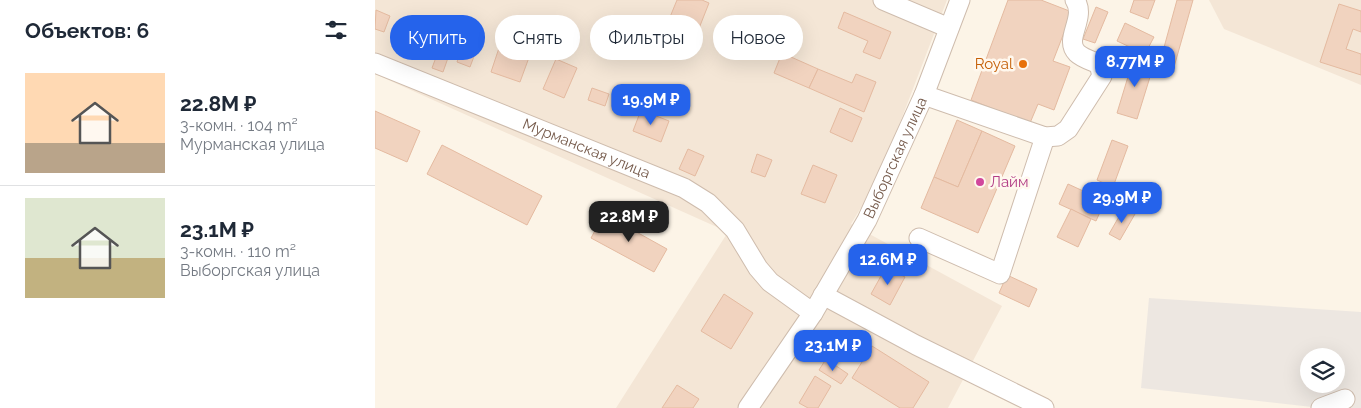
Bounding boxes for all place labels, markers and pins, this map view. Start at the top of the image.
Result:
pin: 8.77M ₽ [1089,46,1181,88]
place label: Royal [975,55,1014,73]
marker: Royal [1017,58,1029,70]
pin: 19.9M ₽ [605,84,697,126]
place label: Лайм [990,173,1029,191]
marker: Лайм [974,176,986,188]
pin: 29.9M ₽ [1076,182,1168,224]
pin: 22.8M ₽ [583,200,675,243]
pin: 12.6M ₽ [842,244,934,286]
pin: 23.1M ₽ [787,330,879,372]

